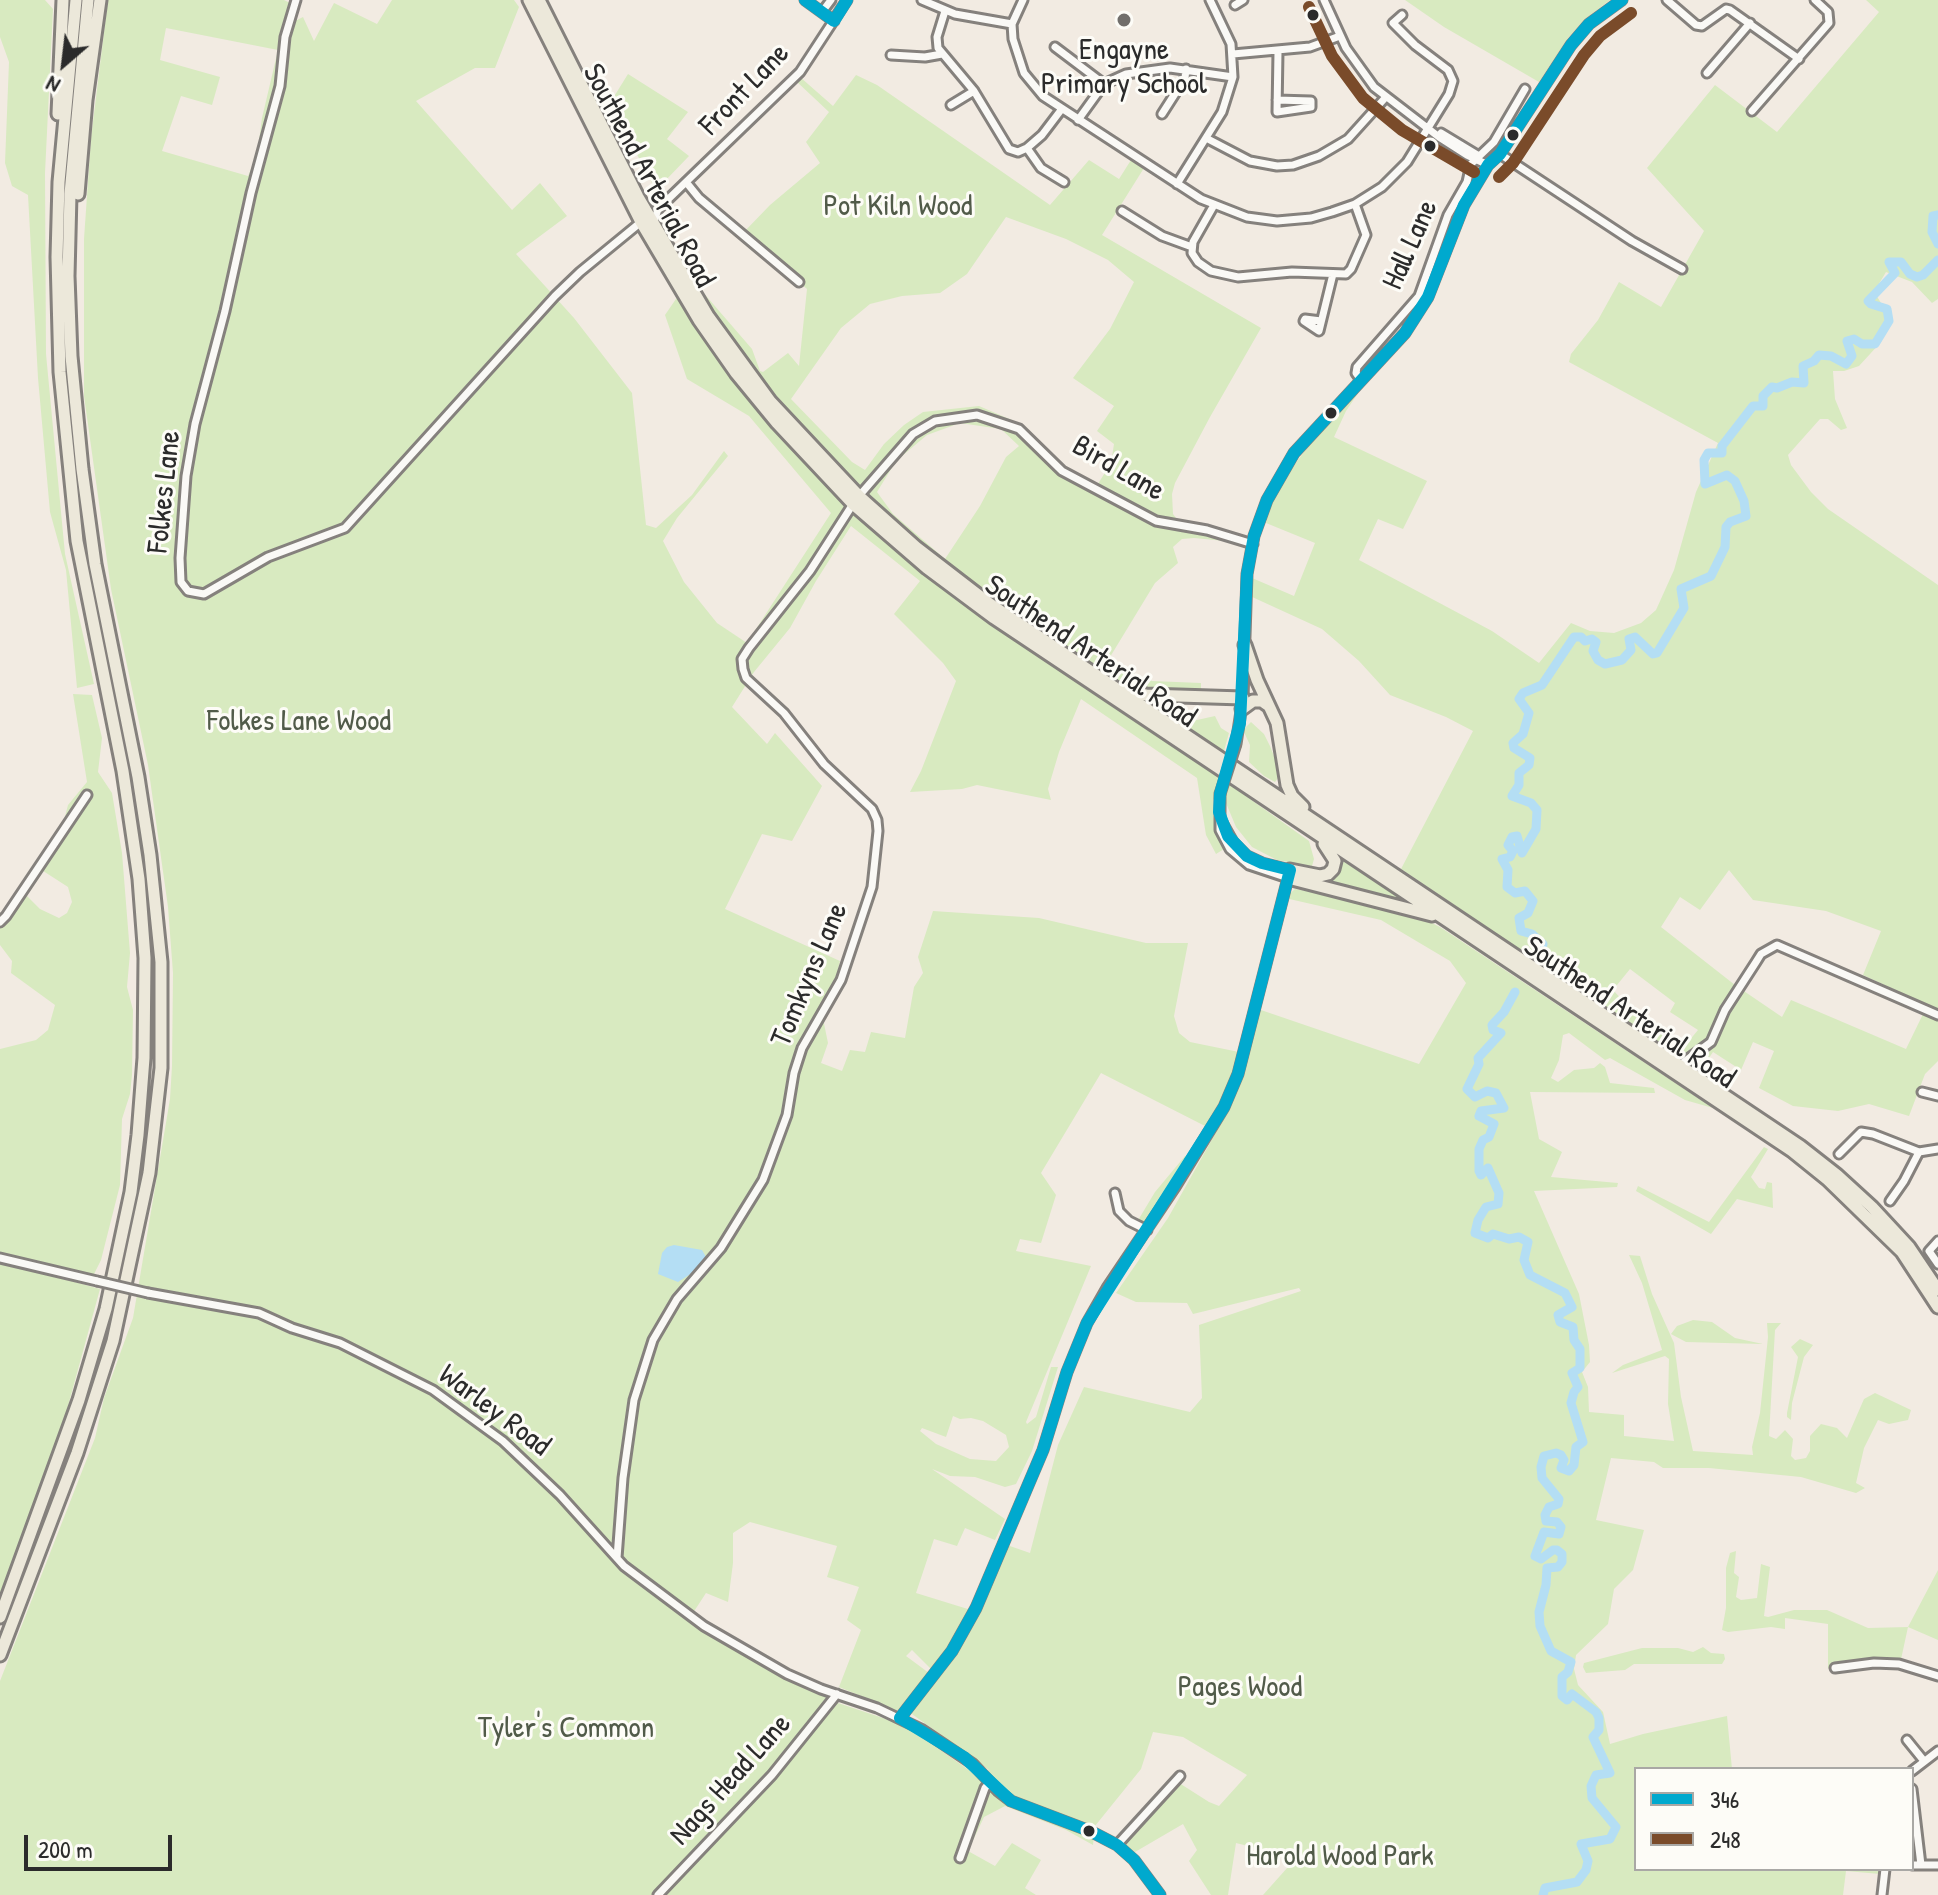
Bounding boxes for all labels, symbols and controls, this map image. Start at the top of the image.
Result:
unlabelled marker [1305,7,1321,23]
marker: Engayne Primary School [1115,11,1133,29]
north arrow [24,24,104,104]
place label: Engayne Primary School [1041,33,1207,104]
street label: Front Lane [692,36,798,144]
street label: Southend Arterial Road [574,58,722,294]
text: N [41,69,65,101]
unlabelled marker [1505,127,1521,143]
unlabelled marker [1422,138,1438,154]
park label: Pot Kiln Wood [824,189,972,225]
street label: Hall Lane [1375,195,1447,295]
unlabelled marker [1323,405,1339,421]
street label: Bird Lane [1065,428,1171,510]
street label: Folkes Lane [141,429,189,555]
street label: Southend Arterial Road [977,568,1203,736]
park label: Folkes Lane Wood [207,704,391,740]
street label: Tomkyns Lane [764,898,856,1052]
street label: Southend Arterial Road [1516,929,1742,1097]
street label: Warley Road [431,1357,557,1465]
park label: Pages Wood [1178,1670,1302,1706]
street label: Nags Head Lane [663,1707,799,1853]
park label: Tyler's Common [478,1711,654,1747]
legend [1634,1767,1914,1871]
text: 346 [1710,1783,1739,1815]
scale bar [28,1819,176,1869]
unlabelled marker [1081,1823,1097,1839]
text: 248 [1710,1823,1741,1855]
text: 200 m [38,1833,93,1865]
park label: Harold Wood Park [1246,1839,1434,1875]

